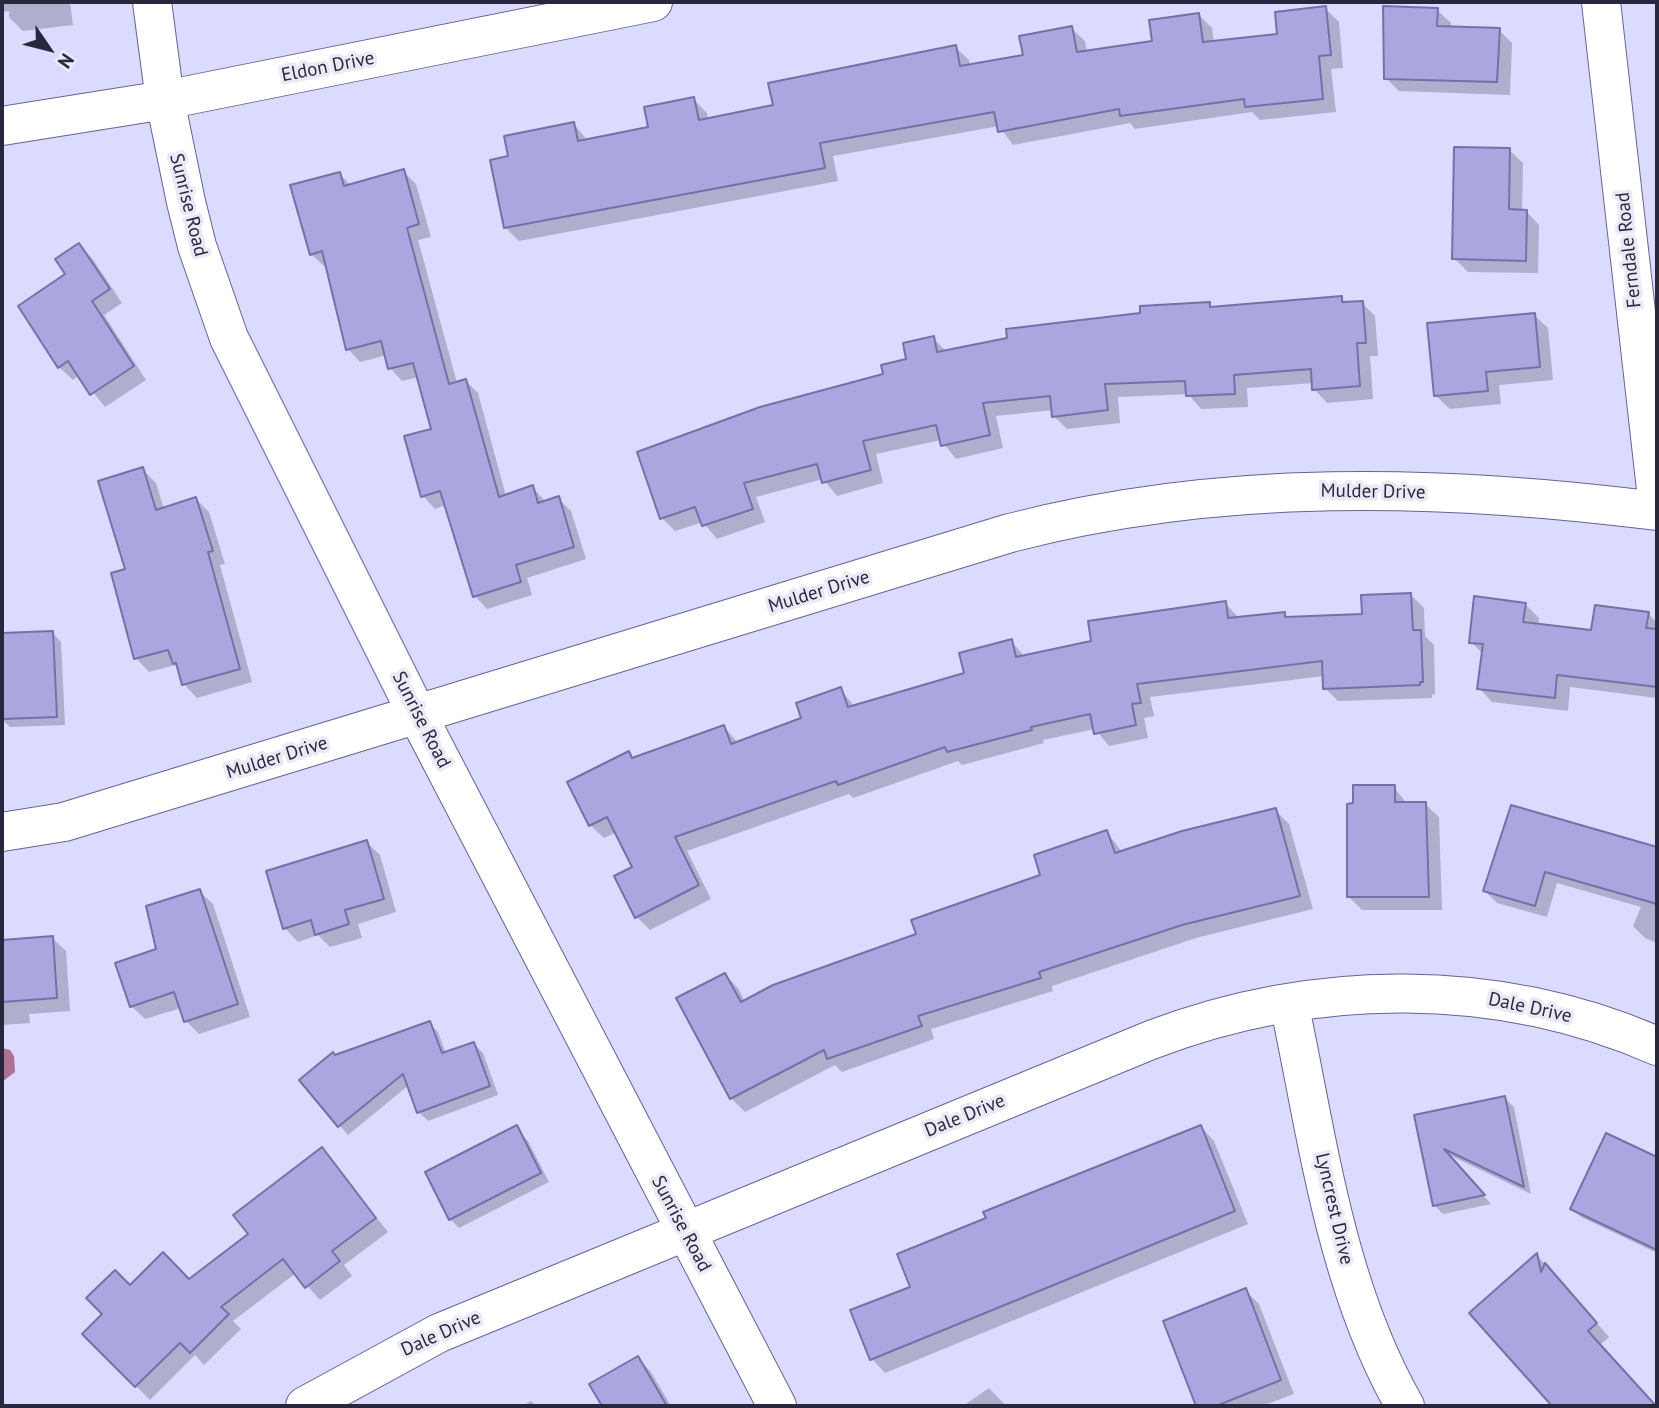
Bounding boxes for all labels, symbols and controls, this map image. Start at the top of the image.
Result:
north arrow [14,14,84,84]
street label: Eldon Drive [280,47,376,87]
text: N [53,49,80,73]
street label: Sunrise Road [164,151,212,259]
street label: Ferndale Road [1612,191,1646,309]
street label: Mulder Drive [1320,480,1426,504]
street label: Mulder Drive [766,566,872,618]
street label: Sunrise Road [387,668,455,772]
street label: Mulder Drive [224,732,330,784]
street label: Dale Drive [1486,988,1574,1028]
street label: Dale Drive [921,1090,1009,1142]
street label: Lyncrest Drive [1310,1151,1358,1267]
street label: Sunrise Road [646,1172,716,1276]
street label: Dale Drive [398,1306,484,1362]

